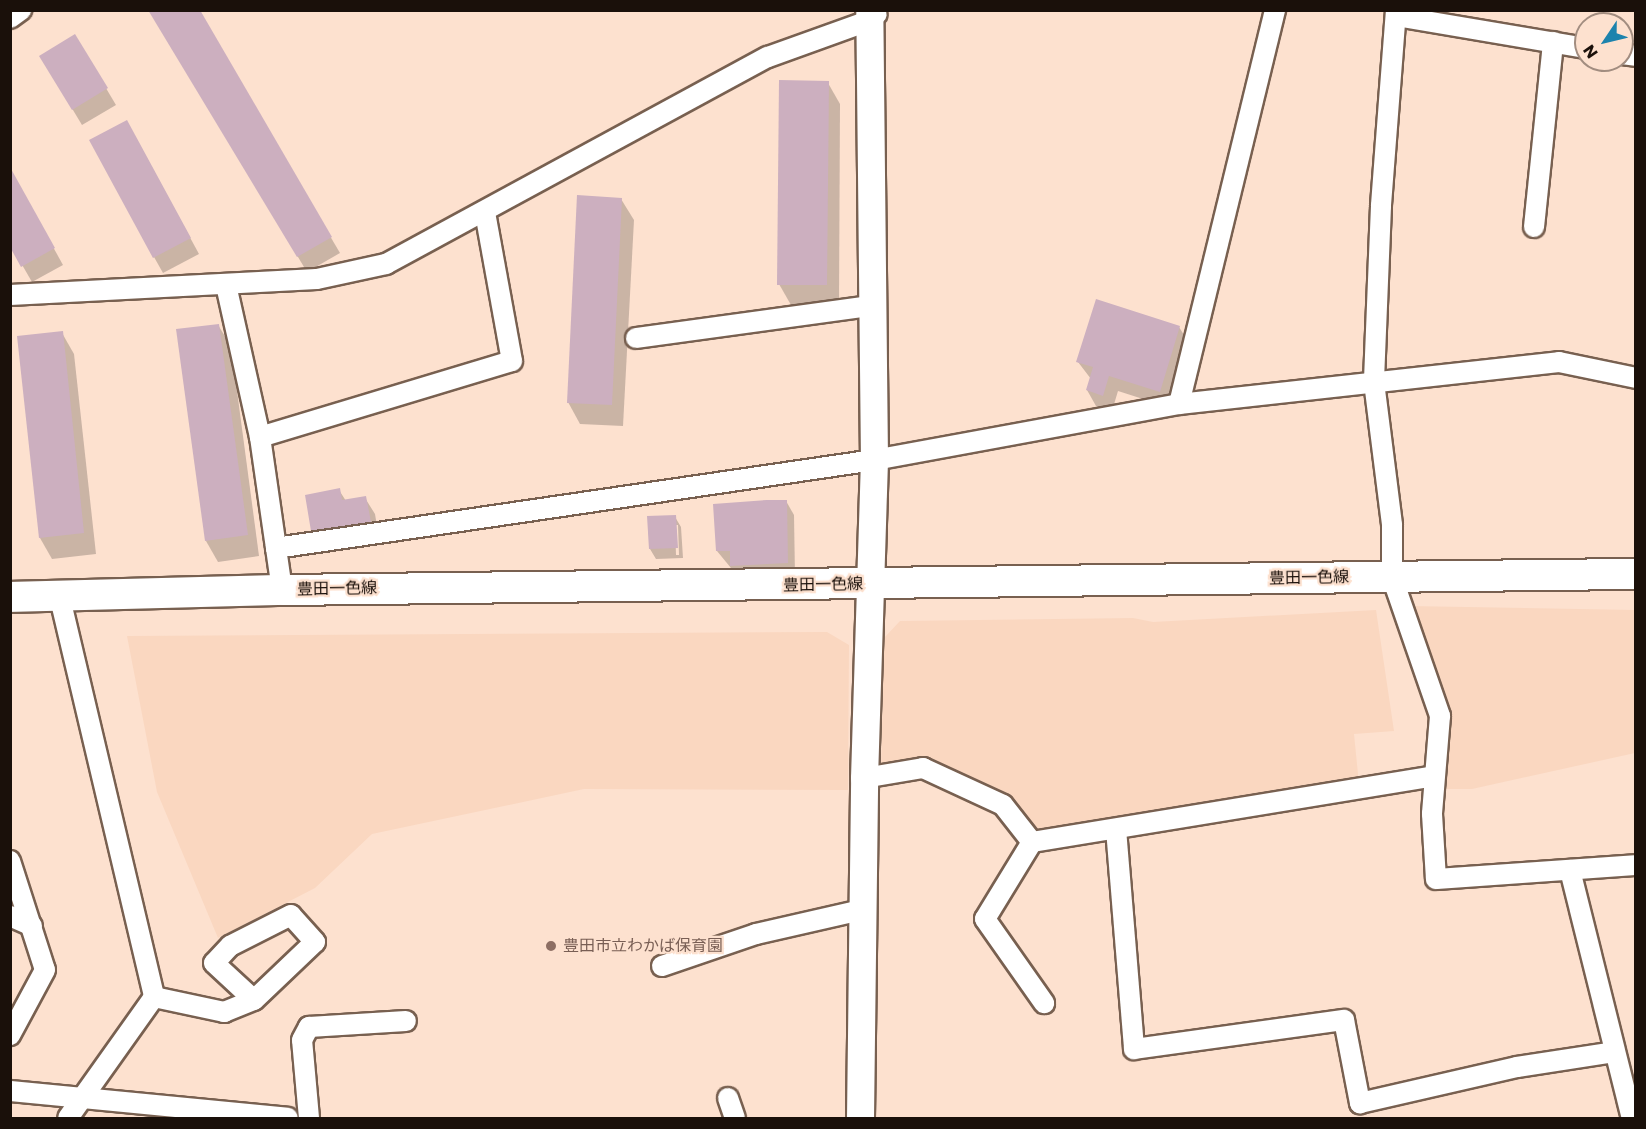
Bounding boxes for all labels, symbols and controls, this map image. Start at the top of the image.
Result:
north arrow [1574,12,1634,72]
text: N [1578,40,1603,63]
street label: 豊田一色線 [1269,568,1349,588]
street label: 豊田一色線 [783,575,863,595]
street label: 豊田一色線 [297,579,377,599]
place label: 豊田市立わかば保育園 [563,936,723,956]
marker: 豊田市立わかば保育園 [544,939,558,953]

